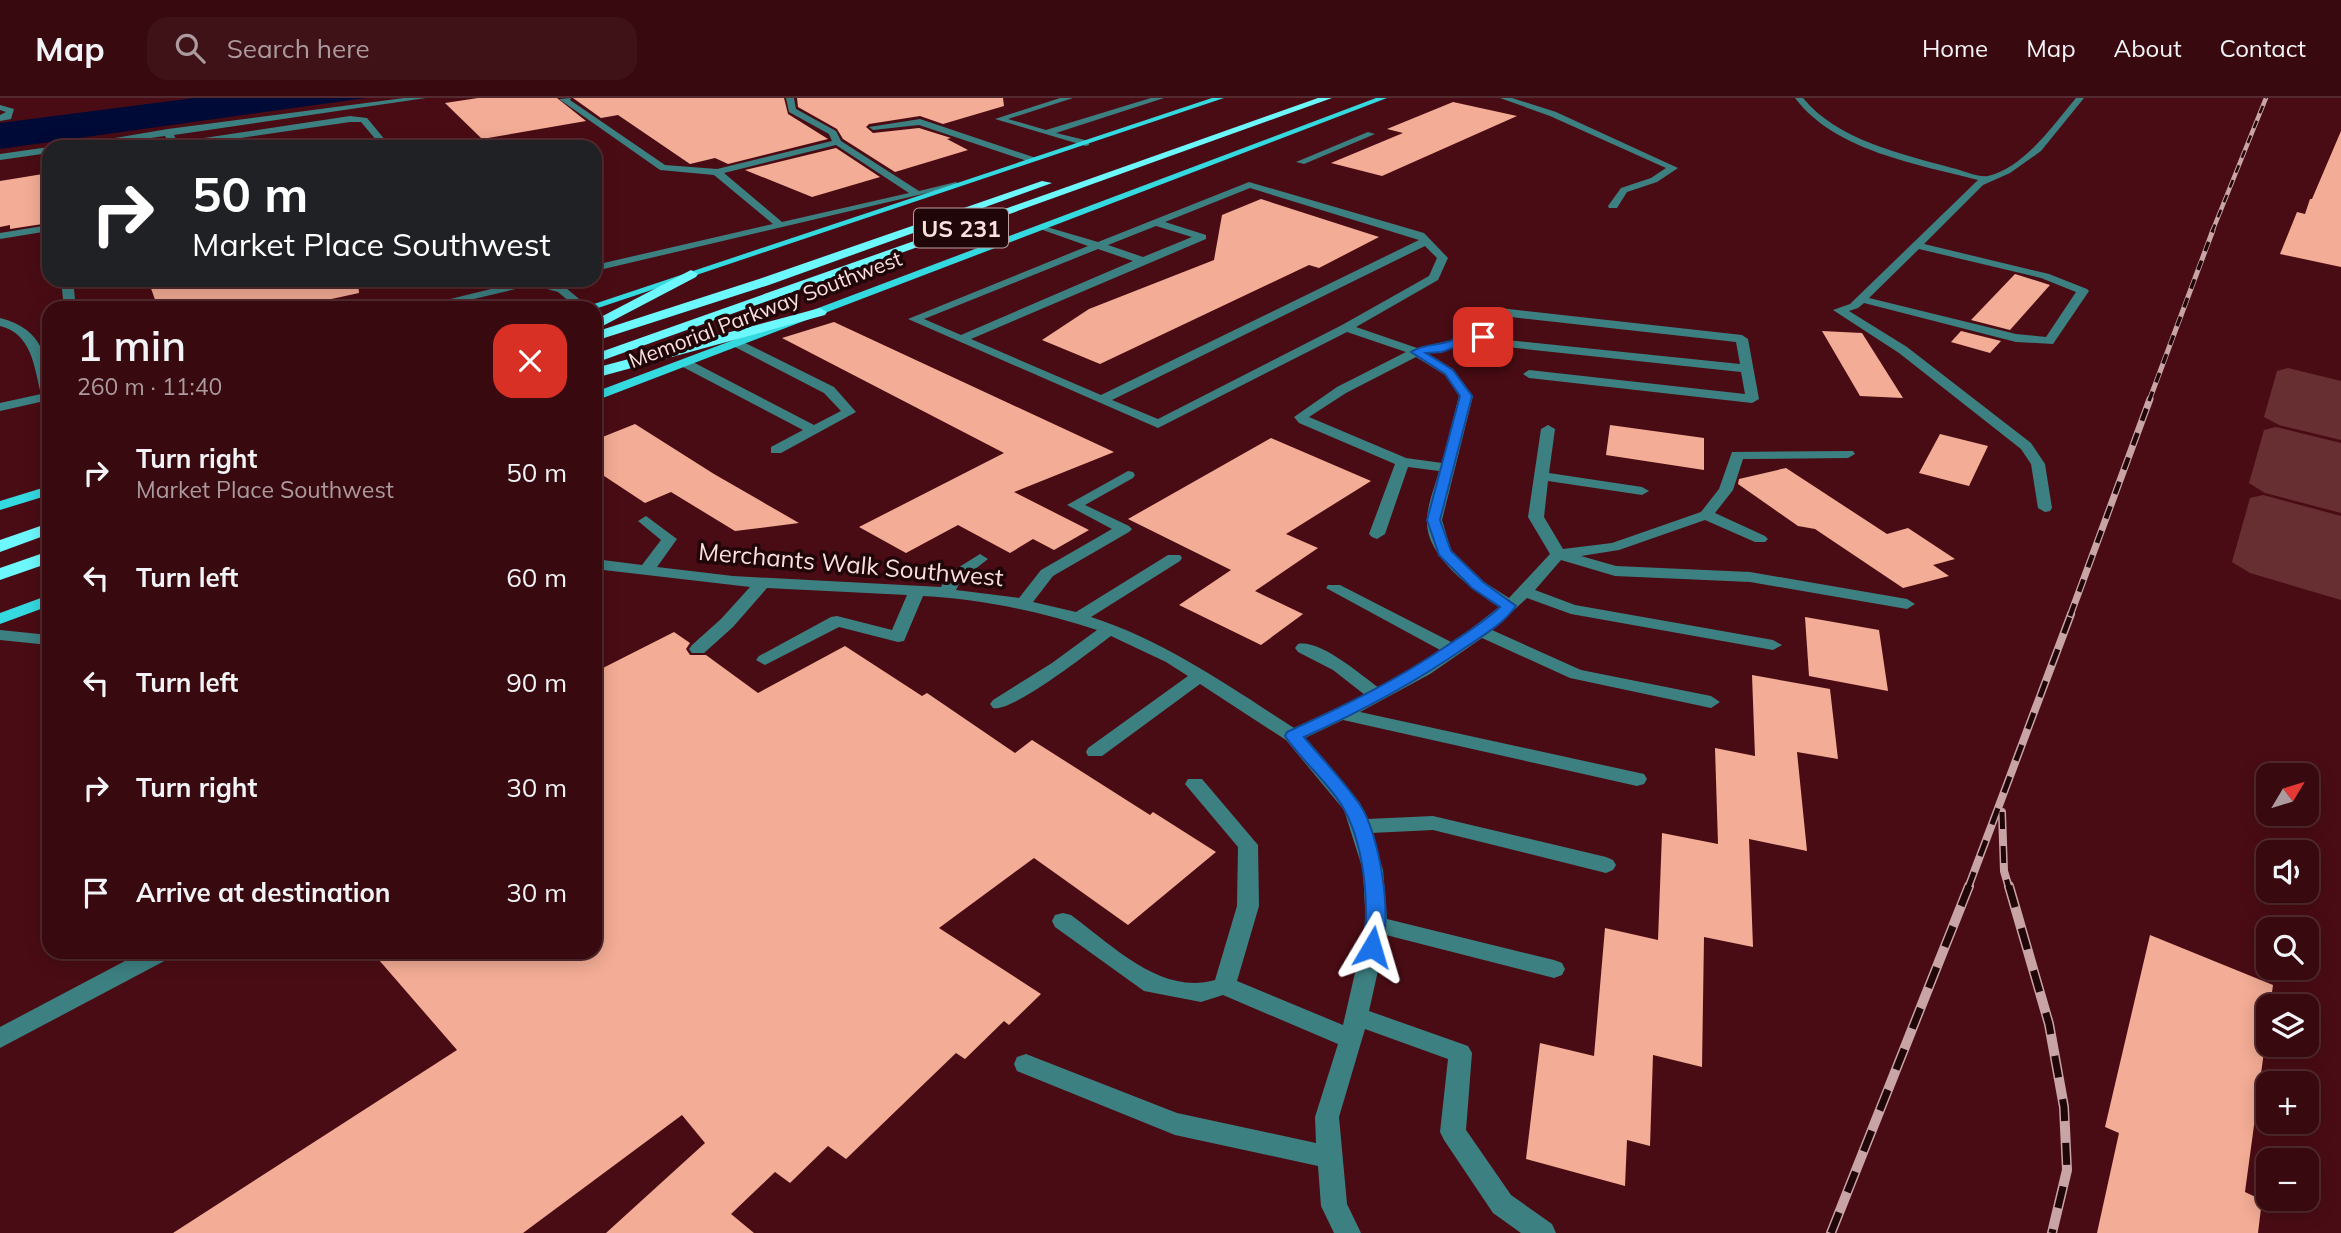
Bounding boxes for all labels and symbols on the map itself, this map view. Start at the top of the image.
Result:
road number: US 231 [914,209,1008,248]
street label: Memorial Parkway Southwest [625,245,905,373]
pin [1453,307,1513,367]
street label: Merchants Walk Southwest [697,536,1005,592]
north arrow [2256,763,2319,826]
position arrow [1335,910,1409,984]

